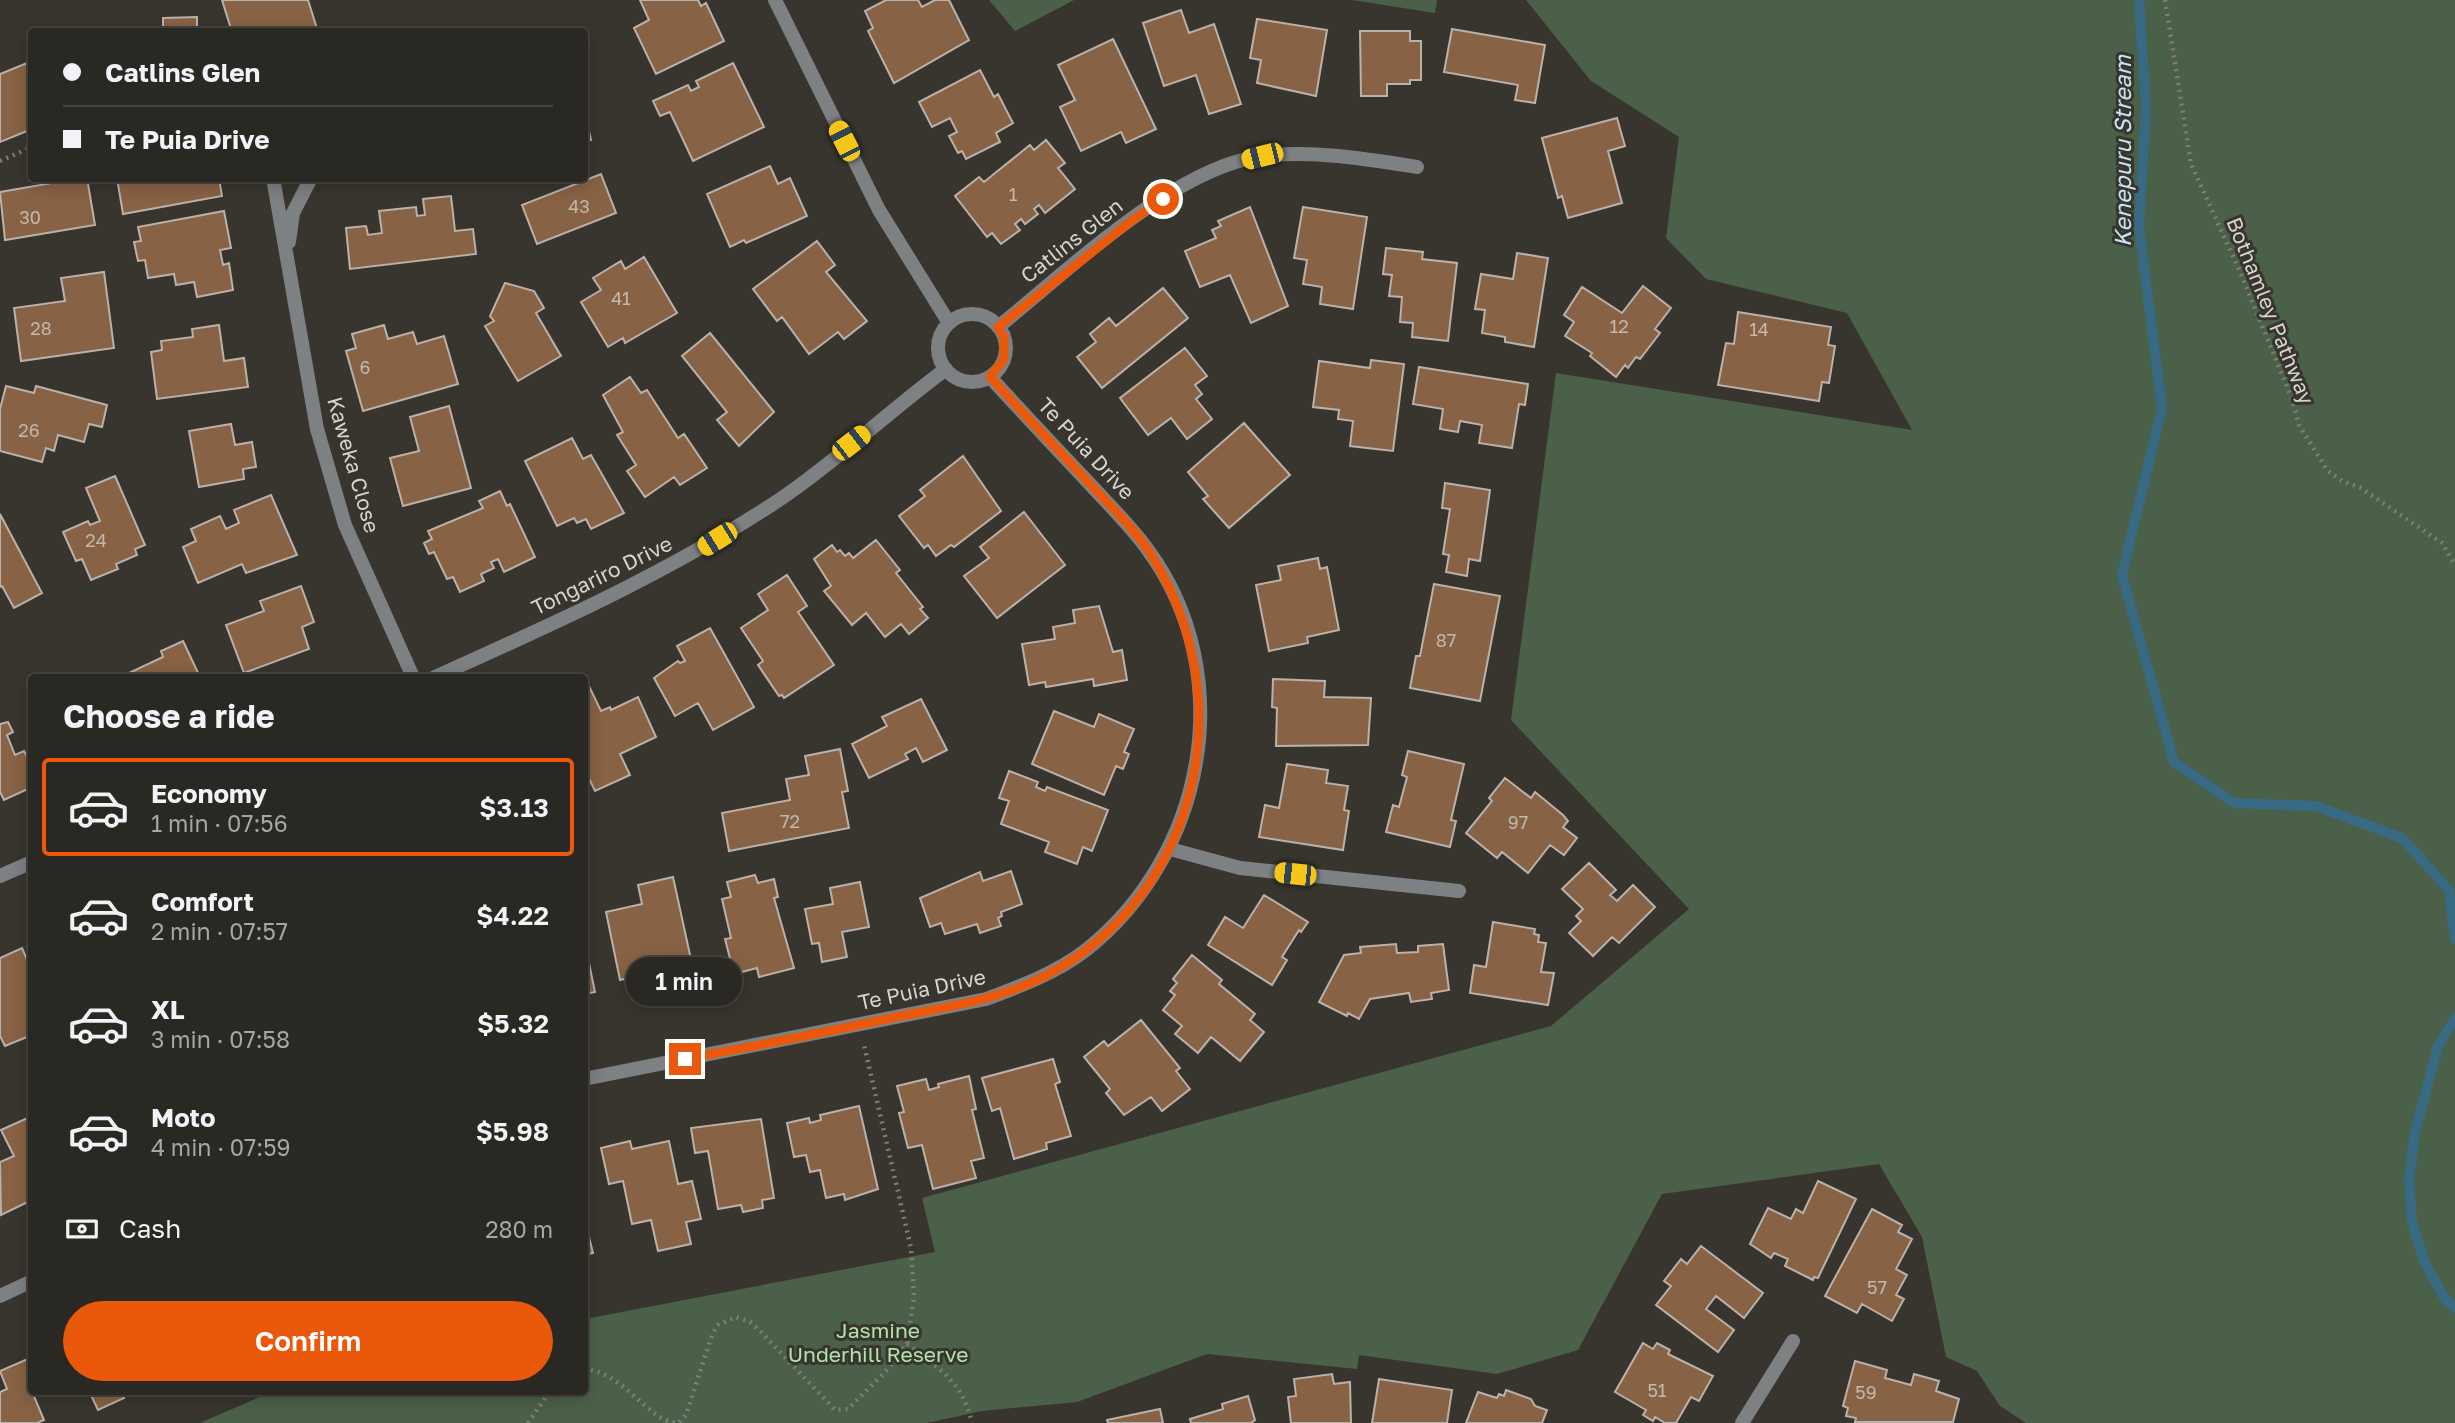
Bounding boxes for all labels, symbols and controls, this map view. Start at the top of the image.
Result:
water label: Kenepuru Stream [2108,53,2136,247]
text: Catlins Glen [105,57,260,88]
car [826,118,863,164]
text: Te Puia Drive [105,124,270,155]
car [1240,141,1285,171]
house number: 1 [1009,183,1018,205]
route start [1147,183,1179,215]
street label: Catlins Glen [1015,192,1128,288]
house number: 43 [568,195,590,217]
house number: 30 [19,206,41,228]
street label: Bothamley Pathway [2221,213,2320,408]
house number: 41 [611,287,631,309]
house number: 12 [1609,315,1629,337]
house number: 28 [30,317,52,339]
house number: 14 [1749,318,1769,340]
house number: 6 [360,356,370,378]
street label: Te Puia Drive [1033,392,1141,505]
street label: Kaweka Close [322,394,386,536]
house number: 26 [18,419,40,441]
car [828,422,875,464]
car [694,519,741,559]
house number: 24 [85,529,107,551]
street label: Tongariro Drive [527,530,676,620]
house number: 87 [1436,629,1456,651]
text: Choose a ride [63,697,275,735]
icon: car [67,776,130,839]
text: Economy [151,778,267,809]
text: $3.13 [479,792,549,823]
text: 1 min · 07:56 [151,809,288,837]
house number: 72 [780,810,800,832]
house number: 97 [1508,811,1528,833]
car [1274,861,1317,887]
icon: car [67,884,130,947]
text: Comfort [151,886,254,917]
text: $4.22 [476,900,549,931]
text: 2 min · 07:57 [151,917,288,945]
callout: 1 min [627,958,743,1006]
street label: Te Puia Drive [856,963,988,1015]
text: 1 min [655,967,713,995]
icon: car [67,992,130,1055]
text: XL [151,994,185,1025]
text: $5.32 [477,1008,549,1039]
text: 3 min · 07:58 [151,1025,290,1053]
route end [669,1043,701,1075]
icon: car [67,1100,130,1163]
text: Moto [151,1102,216,1133]
text: $5.98 [476,1116,549,1147]
text: 4 min · 07:59 [151,1133,290,1161]
icon: cash [63,1210,101,1248]
text: Cash [119,1213,181,1244]
text: 280 m [485,1215,553,1243]
house number: 57 [1867,1276,1887,1298]
button: Confirm [63,1301,553,1381]
park label: Jasmine Underhill Reserve [788,1317,968,1367]
house number: 51 [1647,1379,1667,1401]
house number: 59 [1855,1381,1877,1403]

